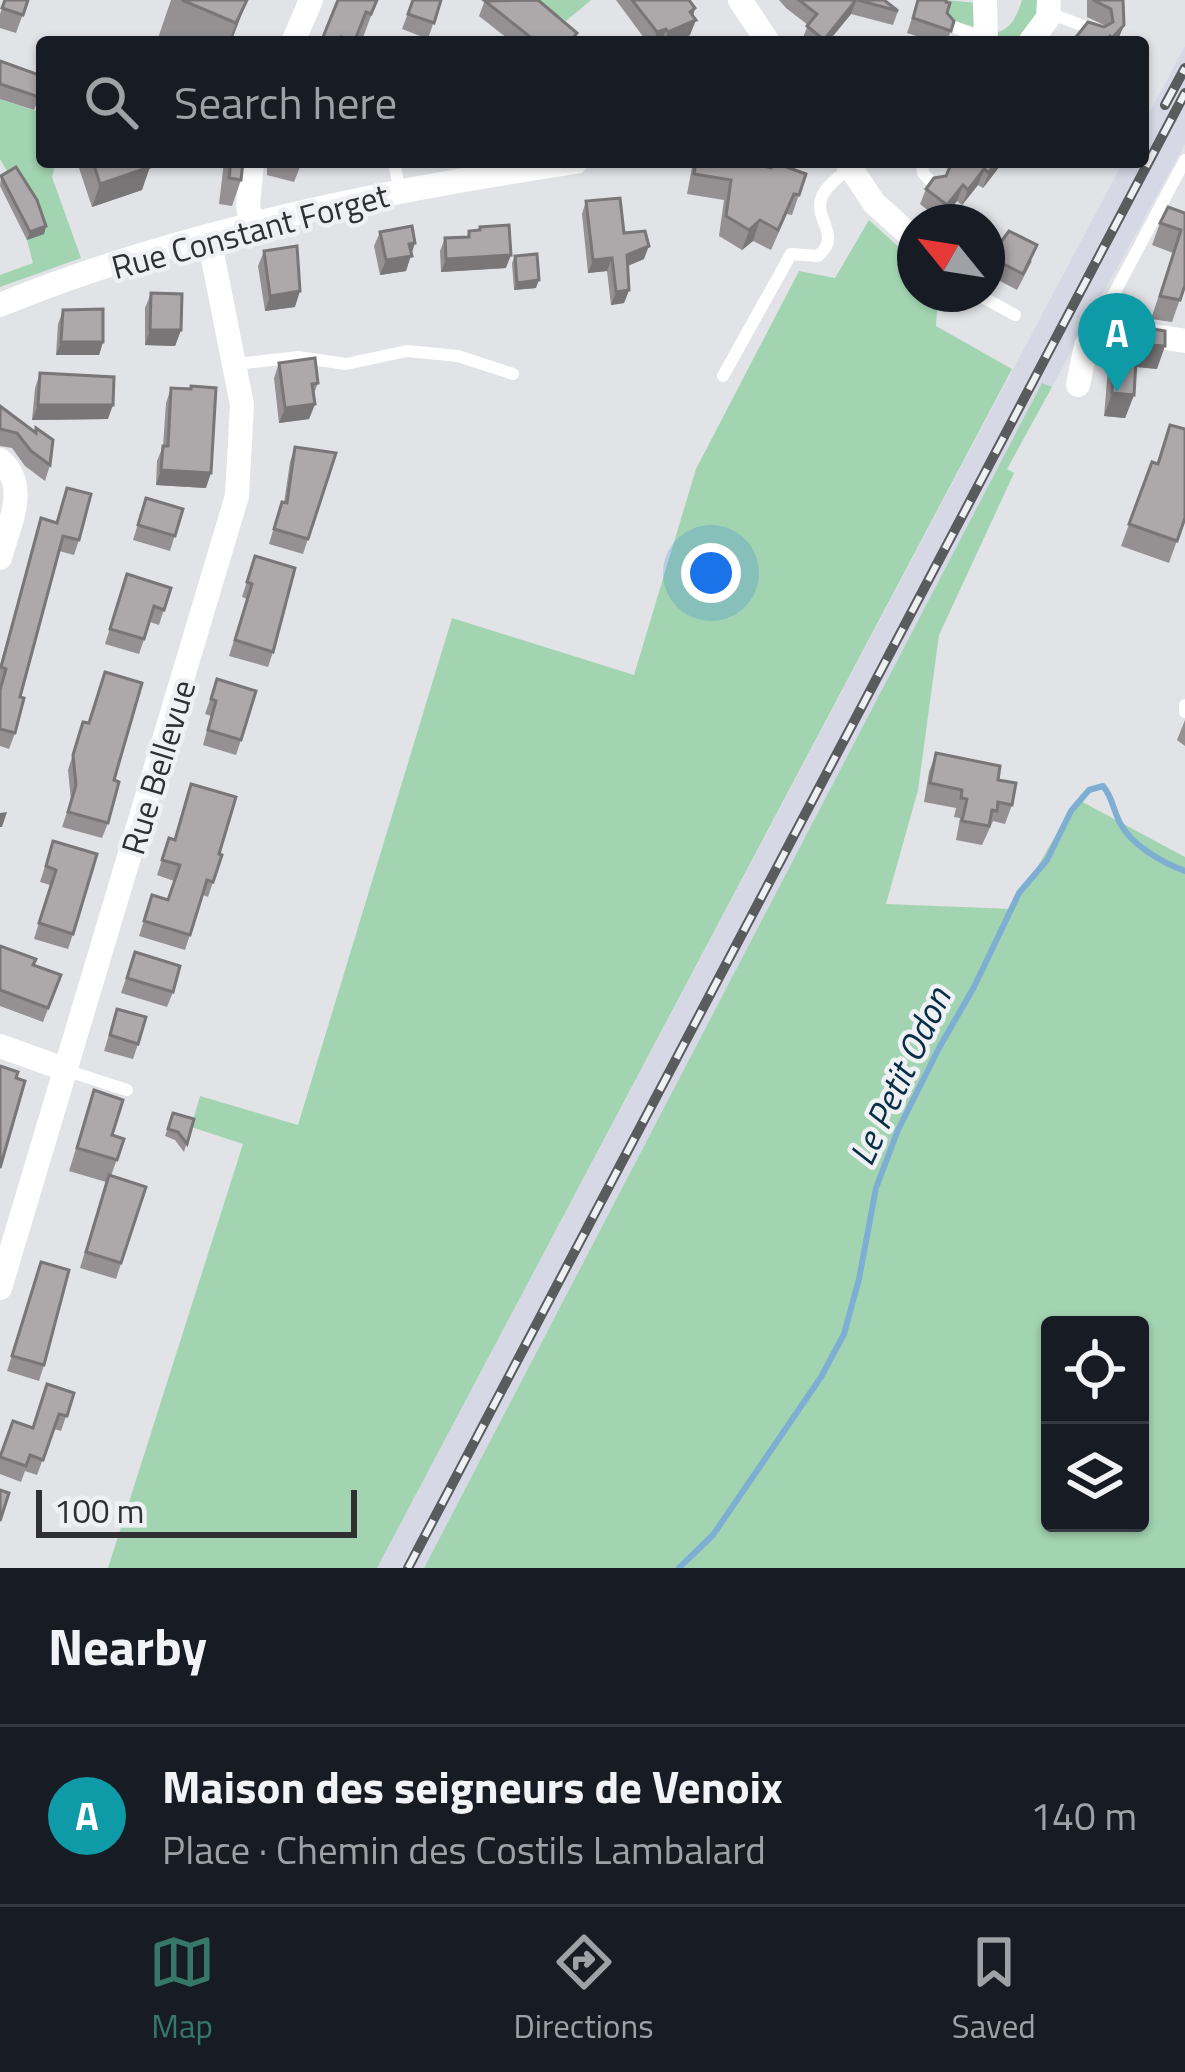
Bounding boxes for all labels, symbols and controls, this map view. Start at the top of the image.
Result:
search box [36,36,1149,168]
text: Search here [174,68,397,136]
icon: search [78,69,144,135]
street label: Rue Constant Forget [106,170,394,292]
north arrow [897,204,1005,312]
pin: A [1078,293,1156,392]
your location [681,543,741,603]
street label: Rue Bellevue [108,673,208,861]
water label: Le Petit Odon [834,977,965,1174]
map controls [1041,1316,1149,1532]
button: locate [1041,1316,1149,1424]
button: layers [1041,1424,1149,1532]
scale bar [36,1484,357,1537]
text: 100 m [54,1486,144,1536]
text: Nearby [48,1607,207,1685]
text: Maison des seigneurs de Venoix [162,1752,783,1820]
text: A [75,1786,99,1845]
text: 140 m [1030,1786,1137,1845]
text: Place · Chemin des Costils Lambalard [162,1820,766,1879]
tab: Map [149,1929,215,2051]
tab: Directions [514,1929,653,2051]
tab: Saved [952,1929,1036,2051]

